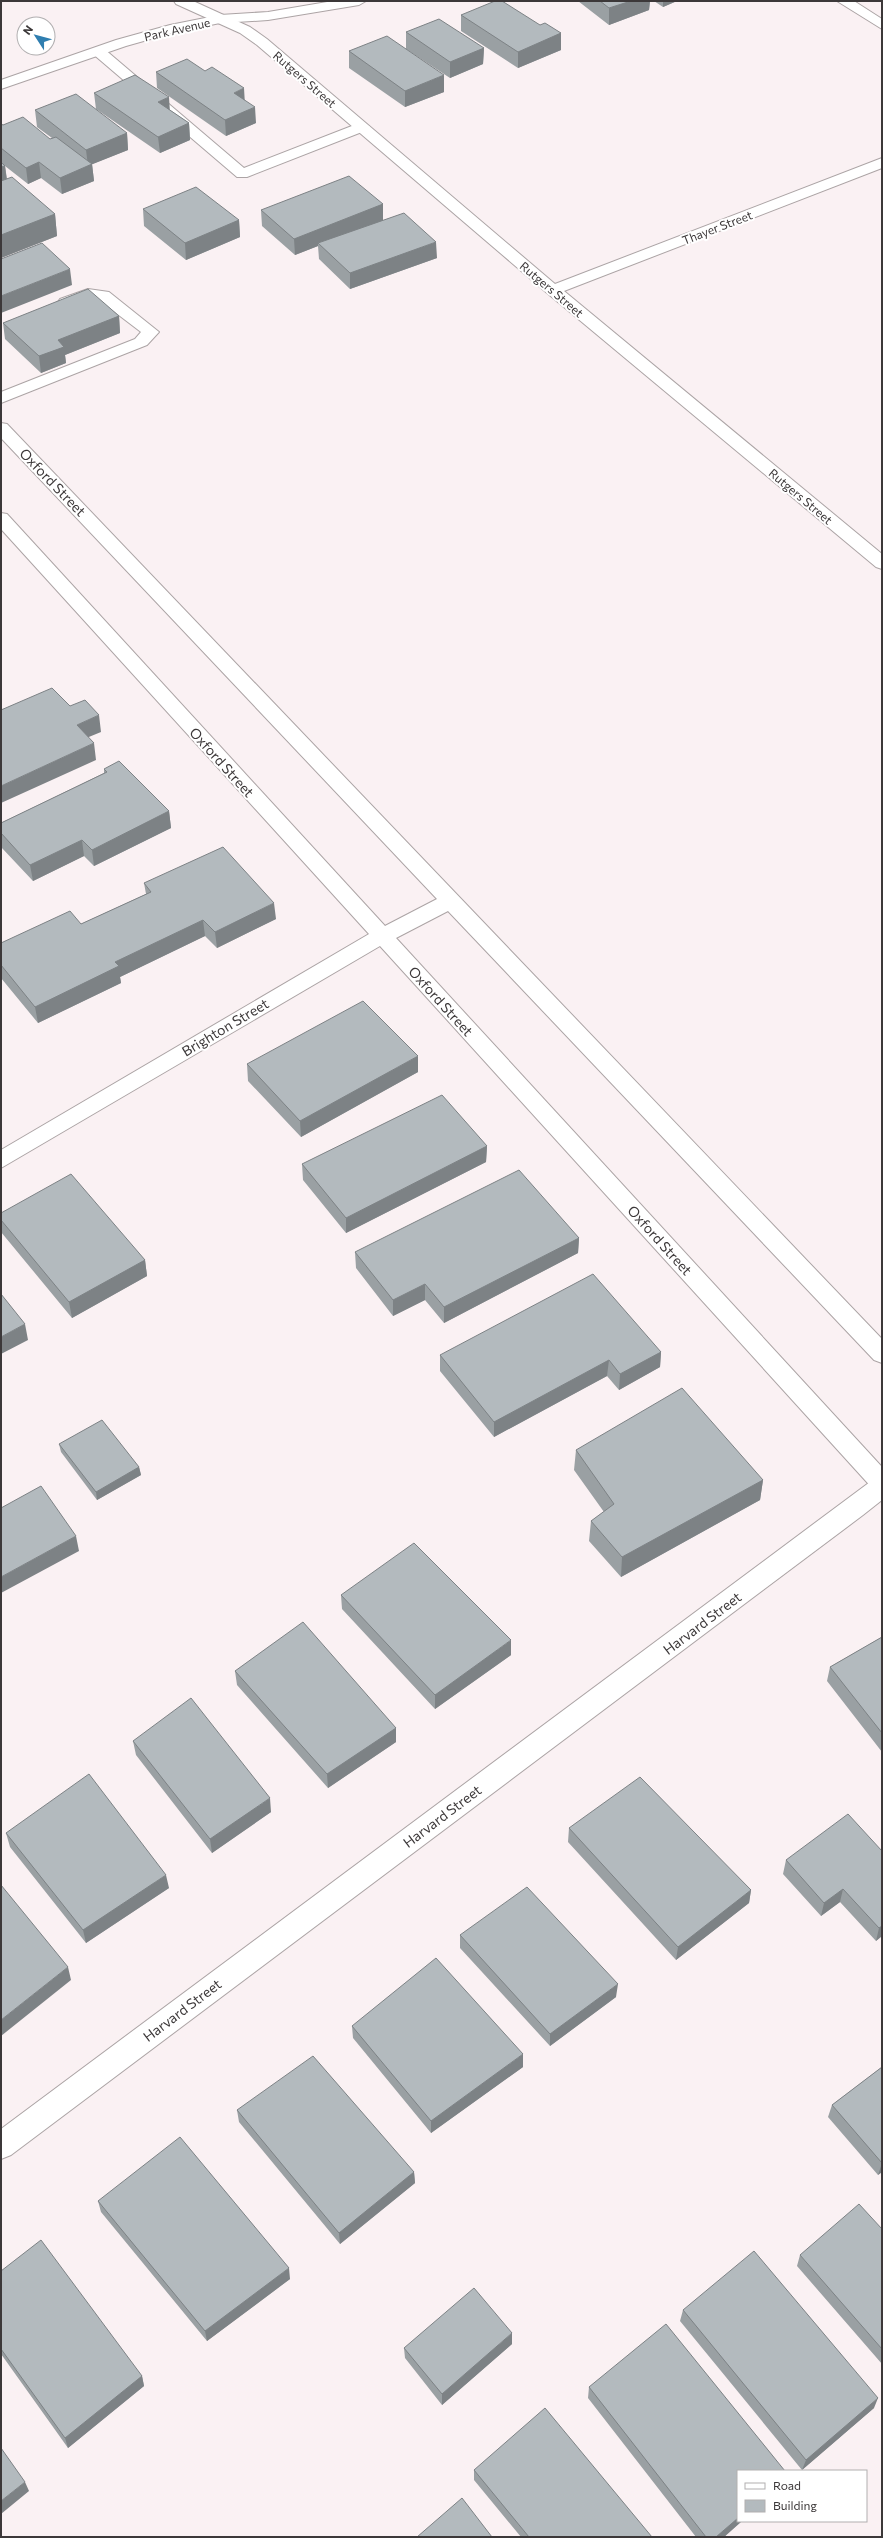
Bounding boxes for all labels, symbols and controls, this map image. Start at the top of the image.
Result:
street label: Park Avenue [143,15,211,43]
north arrow [16,16,56,56]
text: N [20,23,35,37]
street label: Rutgers Street [271,48,339,110]
street label: Thayer Street [680,207,754,247]
street label: Rutgers Street [517,258,587,320]
street label: Oxford Street [16,444,90,520]
street label: Rutgers Street [766,465,836,527]
street label: Oxford Street [186,724,258,801]
street label: Oxford Street [405,963,477,1040]
street label: Brighton Street [179,994,272,1060]
street label: Oxford Street [624,1202,696,1279]
street label: Harvard Street [660,1588,745,1658]
street label: Harvard Street [400,1781,485,1851]
street label: Harvard Street [140,1975,225,2045]
legend [737,2470,867,2522]
text: Road [773,2478,801,2492]
text: Building [773,2498,817,2512]

